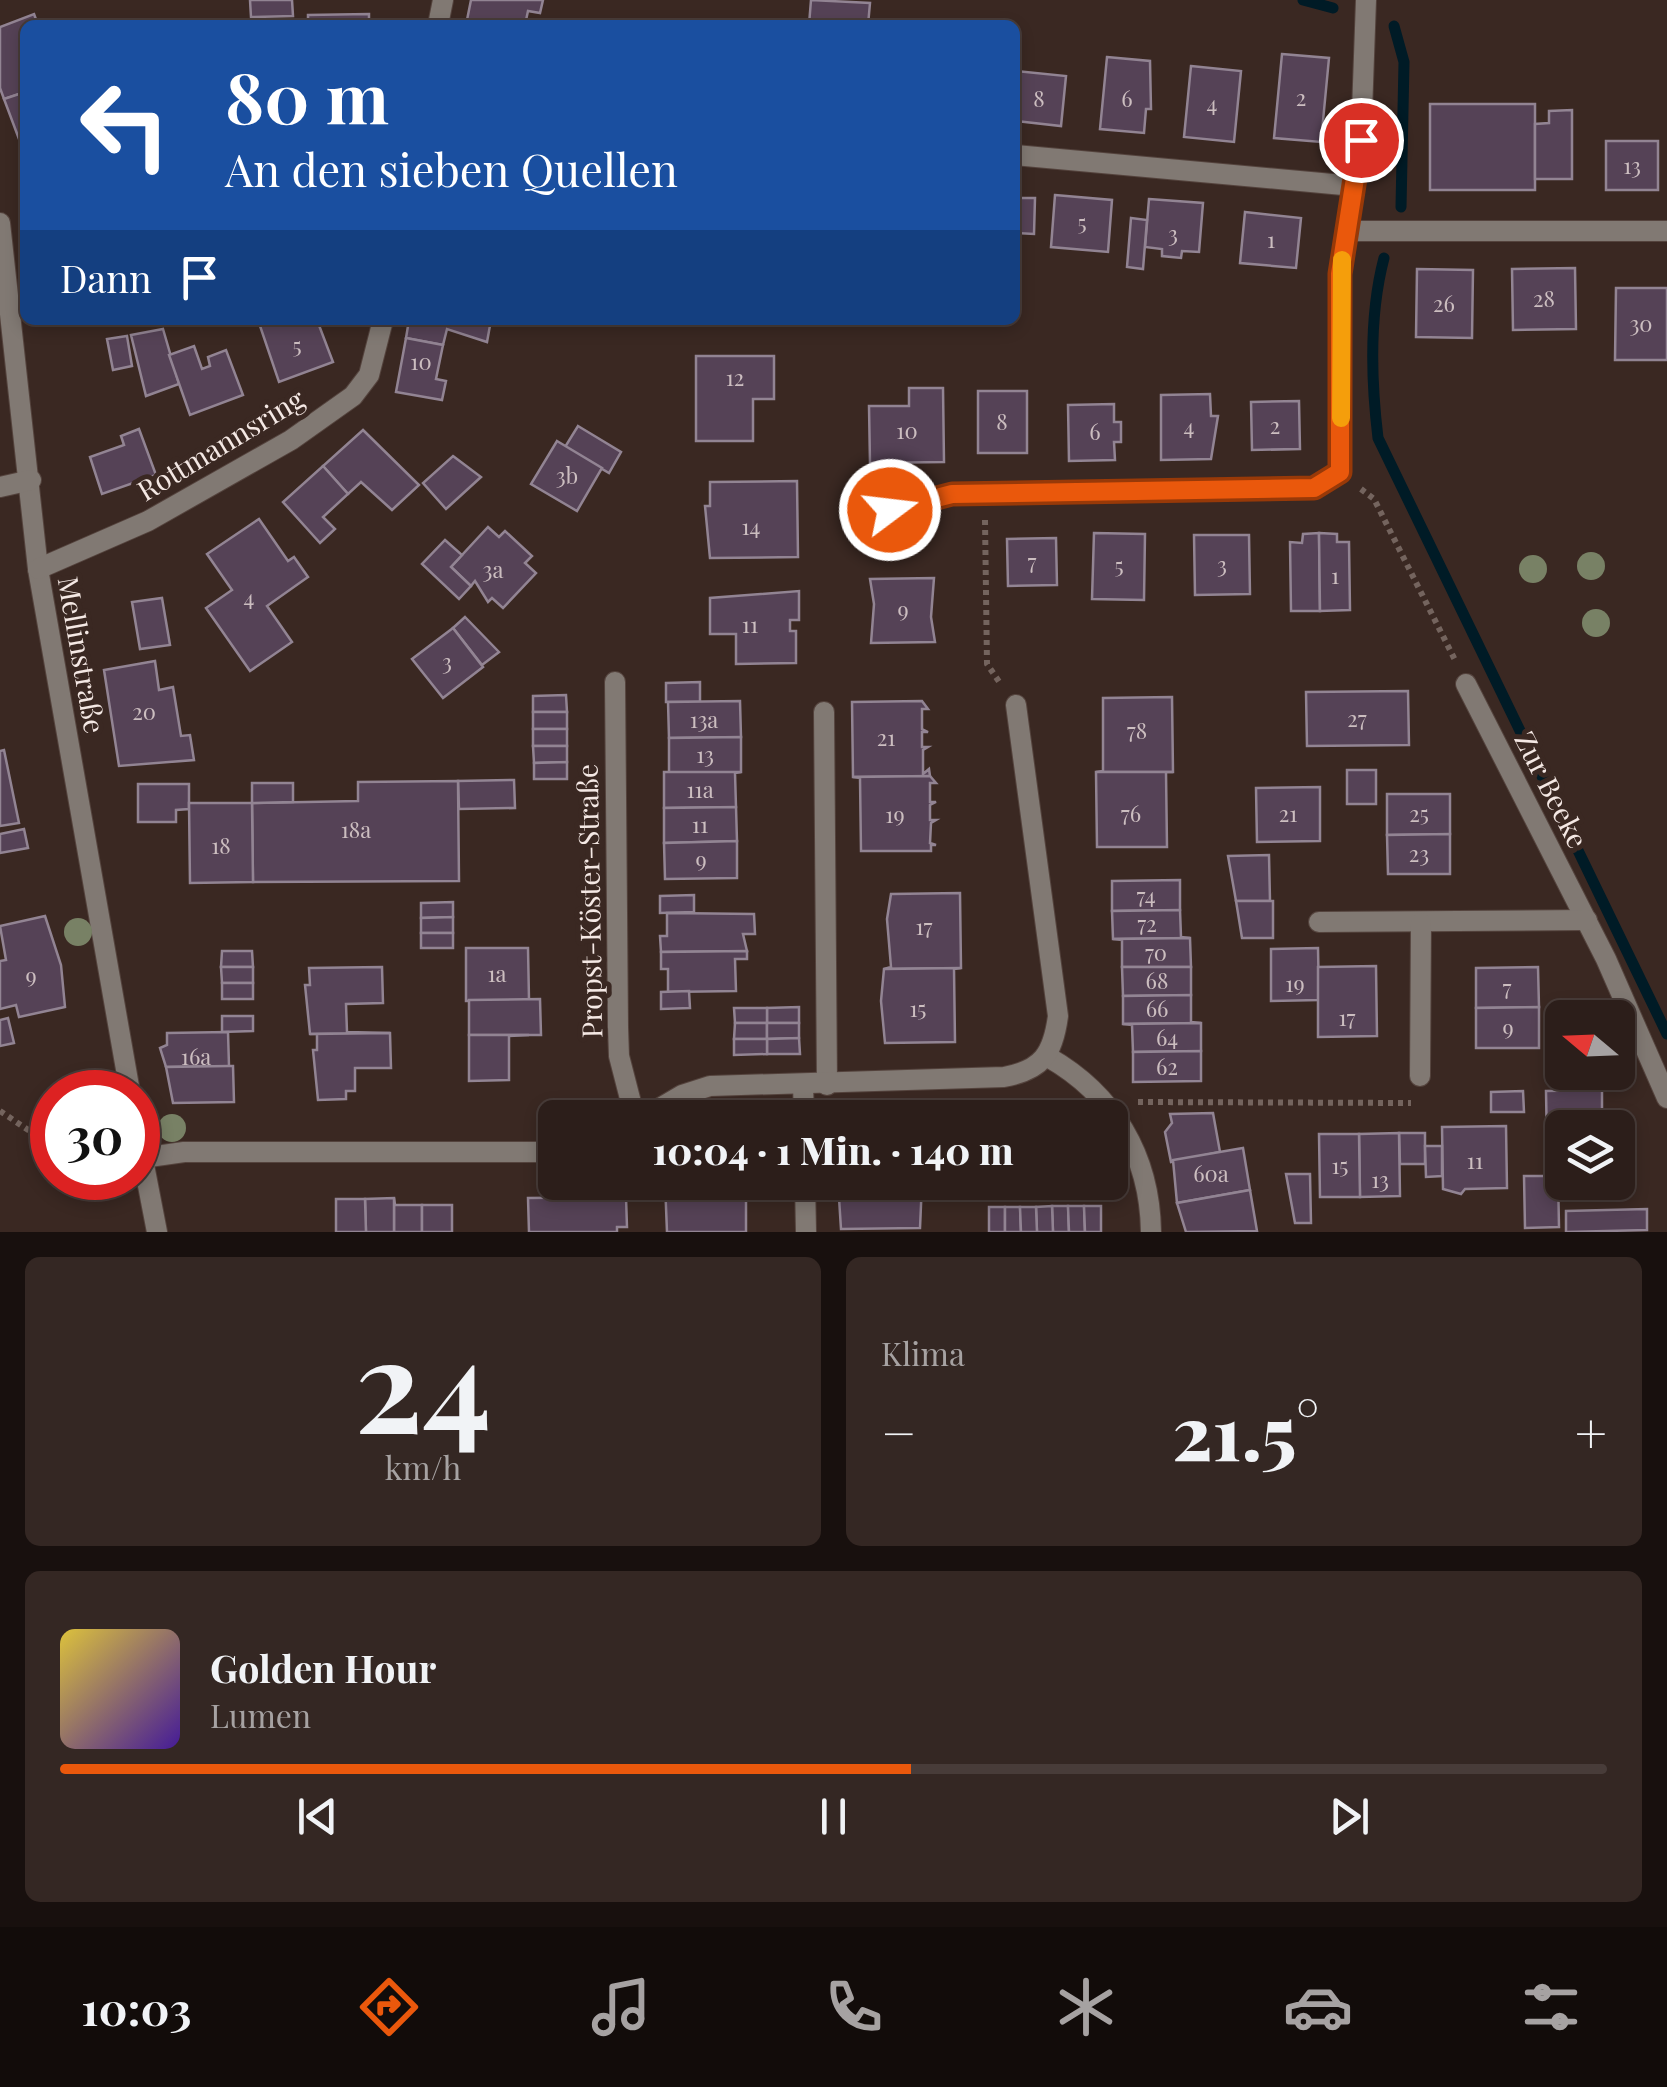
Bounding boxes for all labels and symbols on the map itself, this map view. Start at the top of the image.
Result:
house number: 2 [1296,82,1306,112]
house number: 8 [1033,83,1045,113]
house number: 6 [1121,83,1133,113]
house number: 4 [1207,88,1218,118]
pin [1319,98,1404,183]
house number: 13 [1623,150,1641,180]
house number: 5 [1077,207,1087,237]
house number: 3 [1168,218,1178,248]
house number: 1 [1267,224,1275,254]
house number: 28 [1533,283,1555,313]
house number: 26 [1433,288,1455,318]
house number: 30 [1629,308,1653,338]
house number: 5 [292,330,302,360]
house number: 10 [410,346,432,376]
house number: 12 [726,362,744,392]
street label: Rottmannsring [130,379,311,508]
house number: 8 [996,406,1008,436]
house number: 2 [1270,410,1280,440]
house number: 4 [1184,411,1195,441]
house number: 10 [896,415,918,445]
house number: 6 [1089,416,1101,446]
position arrow [838,458,942,562]
house number: 3b [556,460,578,490]
house number: 14 [741,511,761,541]
house number: 7 [1028,546,1037,576]
house number: 3 [1217,549,1227,579]
house number: 5 [1114,550,1124,580]
house number: 3a [483,554,503,584]
house number: 1 [1331,560,1339,590]
street label: Mellinstraße [51,574,114,736]
house number: 4 [244,582,255,612]
house number: 9 [897,594,909,624]
house number: 11 [742,609,758,639]
house number: 3 [442,646,452,676]
house number: 20 [132,696,156,726]
house number: 27 [1347,703,1367,733]
house number: 13a [690,704,718,734]
house number: 78 [1127,715,1147,745]
house number: 21 [877,722,895,752]
street label: Zur Beeke [1507,725,1597,854]
house number: 13 [696,739,714,769]
street label: Propst-Köster-Straße [568,764,609,1038]
house number: 11a [686,774,714,804]
house number: 76 [1121,798,1141,828]
house number: 21 [1279,798,1297,828]
house number: 25 [1409,798,1429,828]
house number: 19 [885,799,905,829]
house number: 11 [692,809,708,839]
house number: 18a [341,814,371,844]
house number: 18 [211,830,231,860]
house number: 23 [1409,838,1429,868]
house number: 9 [695,844,707,874]
house number: 74 [1136,880,1156,910]
house number: 72 [1137,908,1157,938]
house number: 17 [915,911,933,941]
house number: 70 [1145,937,1167,967]
house number: 1a [487,958,507,988]
house number: 9 [25,960,37,990]
house number: 68 [1146,965,1168,995]
house number: 19 [1285,968,1305,998]
house number: 7 [1503,972,1512,1002]
house number: 15 [909,993,927,1023]
house number: 66 [1146,993,1168,1023]
north arrow [1545,1000,1635,1090]
house number: 17 [1338,1002,1356,1032]
house number: 9 [1502,1012,1514,1042]
house number: 64 [1156,1022,1178,1052]
house number: 16a [181,1041,211,1071]
house number: 62 [1156,1051,1178,1081]
speed limit sign: 30 [30,1070,160,1200]
house number: 11 [1467,1145,1483,1175]
house number: 15 [1331,1150,1349,1180]
house number: 60a [1193,1158,1229,1188]
house number: 13 [1371,1164,1389,1194]

